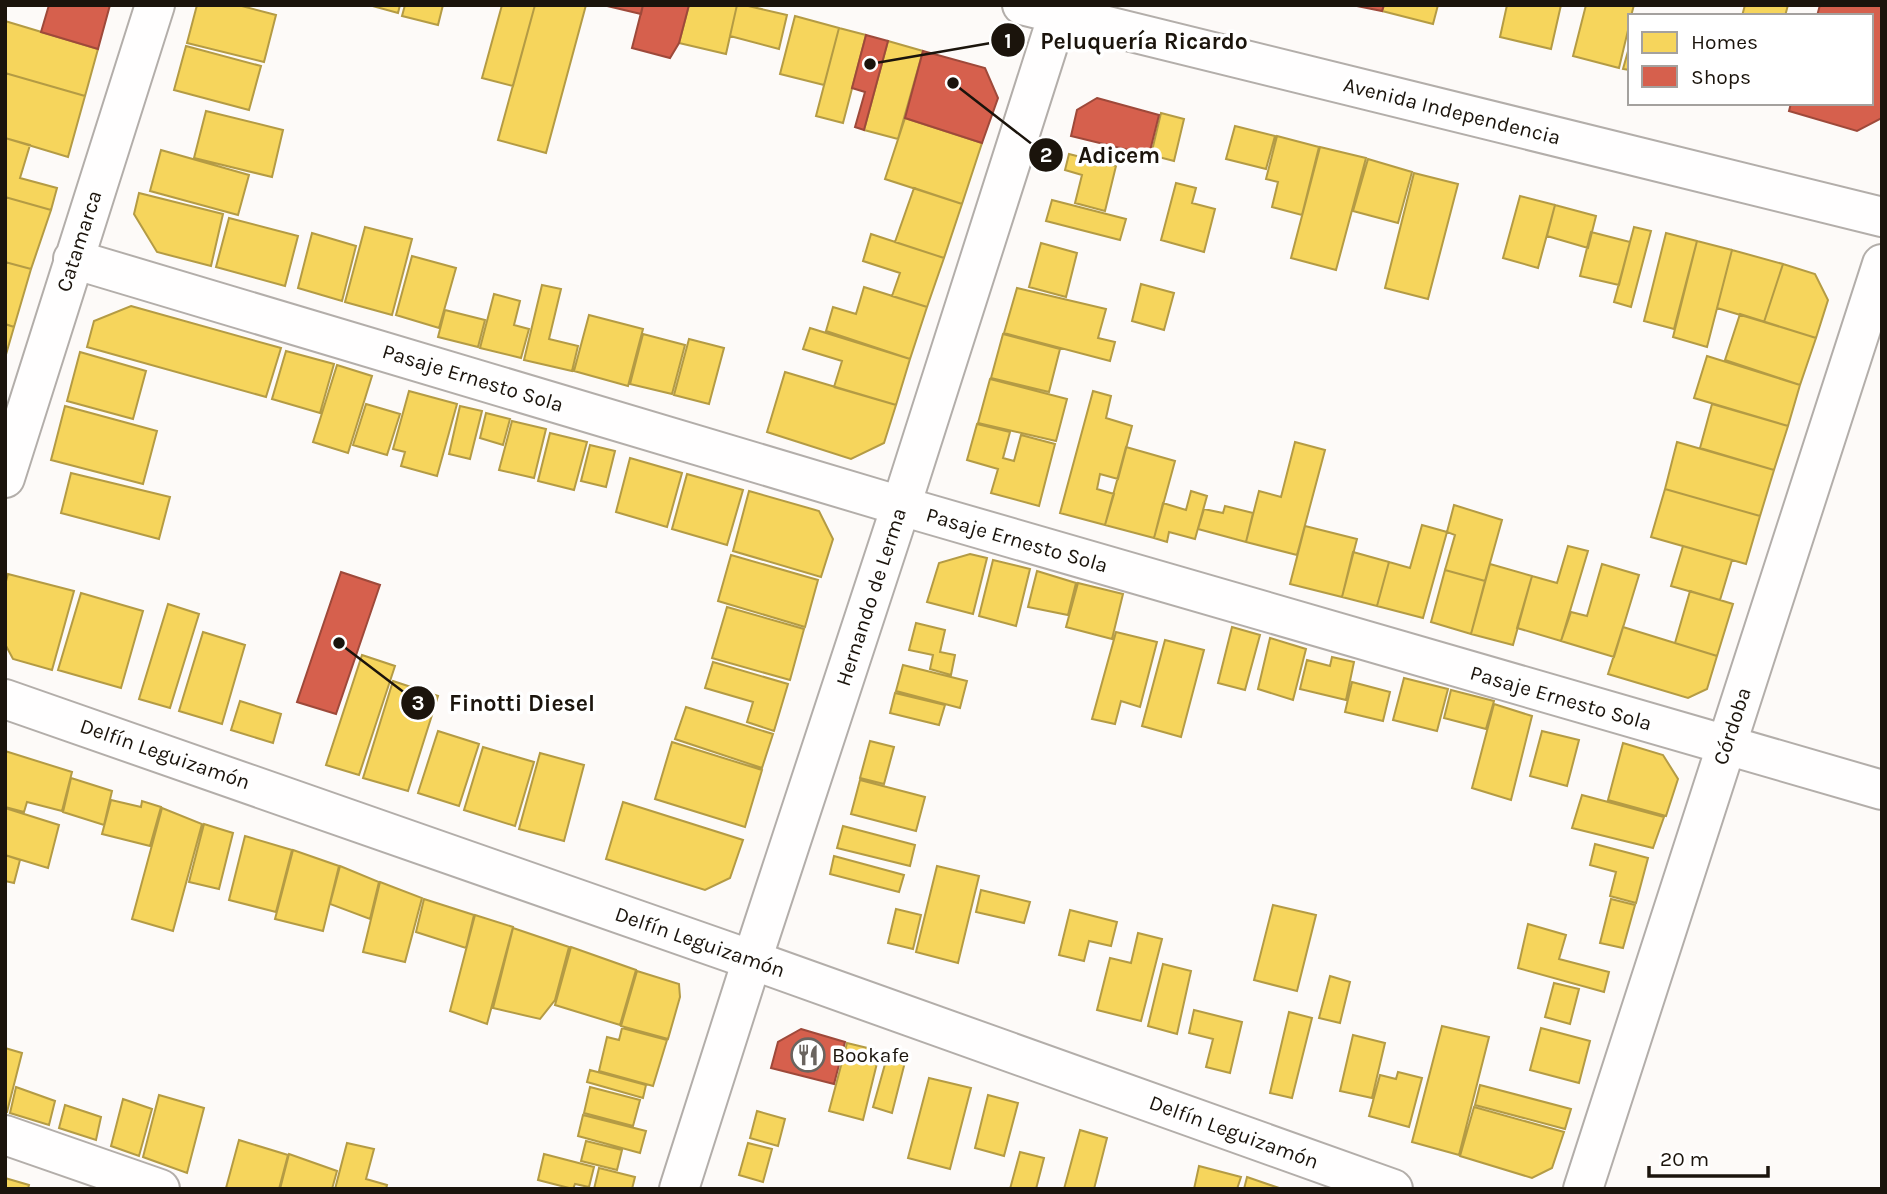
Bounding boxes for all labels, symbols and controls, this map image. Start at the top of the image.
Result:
legend [1628,14,1873,105]
callout: Peluquería Ricardo [991,18,1261,62]
text: Peluquería Ricardo [1040,28,1248,55]
text: 1 [1004,29,1012,53]
text: Homes [1691,30,1758,54]
text: Shops [1691,65,1751,89]
street label: Avenida Independencia [1341,72,1563,150]
callout: Adicem [1028,133,1174,177]
text: Adicem [1078,142,1160,169]
text: 2 [1040,143,1052,167]
street label: Catamarca [51,187,107,295]
street label: Pasaje Ernesto Sola [380,339,566,417]
street label: Pasaje Ernesto Sola [923,503,1111,577]
street label: Hernando de Lerma [831,505,911,689]
street label: Pasaje Ernesto Sola [1467,661,1655,735]
callout: Finotti Diesel [400,681,609,725]
street label: Córdoba [1708,684,1756,768]
text: Finotti Diesel [449,690,595,717]
text: 3 [411,691,425,715]
street label: Delfín Leguizamón [77,714,253,794]
street label: Delfín Leguizamón [612,902,788,982]
restaurant icon: Bookafe [789,1036,827,1074]
place label: Bookafe [832,1043,909,1067]
street label: Delfín Leguizamón [1146,1090,1322,1174]
scale bar [1649,1134,1768,1178]
text: 20 m [1660,1147,1709,1171]

